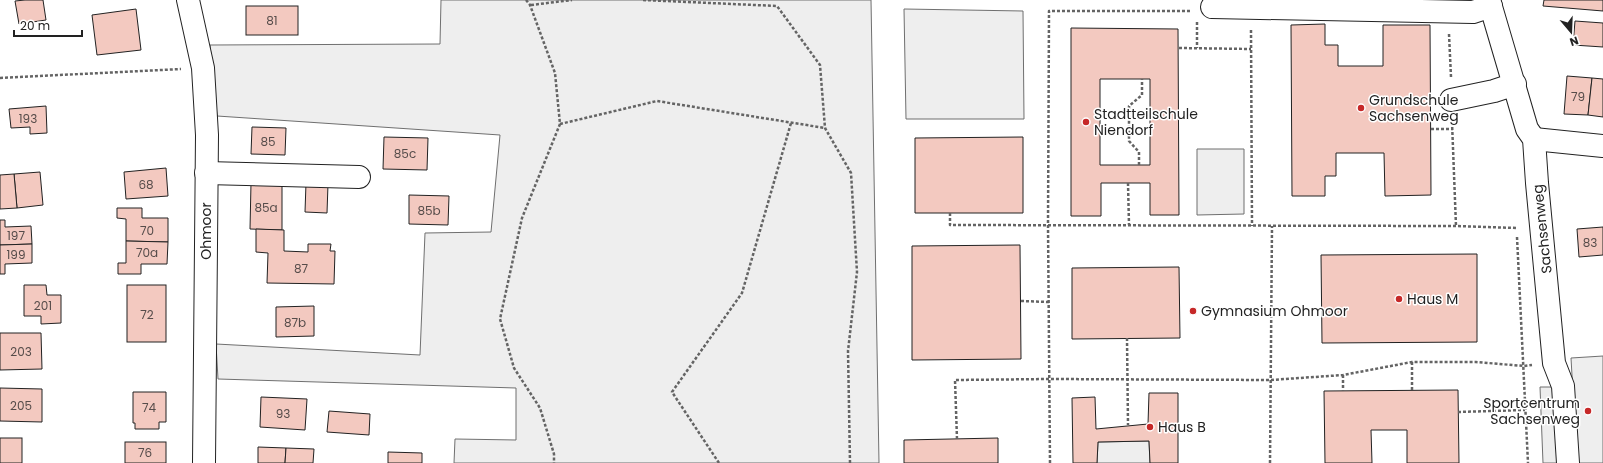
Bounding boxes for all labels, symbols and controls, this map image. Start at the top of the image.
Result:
scale bar [14,12,82,38]
house number: 81 [266,12,278,29]
north arrow [1551,12,1591,52]
text: 20 m [20,17,50,34]
text: N [1568,33,1581,50]
house number: 79 [1571,88,1585,105]
place label: Grundschule Sachsenweg [1369,90,1459,126]
marker: Grundschule Sachsenweg [1356,103,1366,113]
place label: Stadtteilschule Niendorf [1094,104,1198,140]
house number: 193 [19,110,37,127]
marker: Stadtteilschule Niendorf [1081,117,1091,127]
house number: 85 [260,133,276,150]
house number: 85c [394,145,416,162]
house number: 68 [138,176,154,193]
street label: Sachsenweg [1527,183,1557,275]
house number: 85a [254,199,278,216]
street label: Ohmoor [196,202,216,260]
house number: 85b [417,202,441,219]
house number: 70 [140,222,154,239]
house number: 197 [7,227,25,244]
house number: 83 [1583,234,1597,251]
house number: 70a [136,244,158,261]
house number: 199 [7,246,25,263]
house number: 87 [294,260,309,277]
place label: Haus M [1407,289,1458,309]
marker: Haus M [1394,294,1404,304]
house number: 201 [34,297,52,314]
place label: Gymnasium Ohmoor [1201,301,1348,321]
house number: 72 [140,306,154,323]
marker: Gymnasium Ohmoor [1188,306,1198,316]
house number: 87b [284,314,306,331]
house number: 203 [10,343,32,360]
place label: Sportcentrum Sachsenweg [1483,393,1580,429]
house number: 205 [10,397,32,414]
house number: 74 [142,399,156,416]
house number: 93 [276,405,290,422]
marker: Sportcentrum Sachsenweg [1583,406,1593,416]
place label: Haus B [1158,417,1206,437]
marker: Haus B [1145,422,1155,432]
house number: 76 [138,444,152,461]

